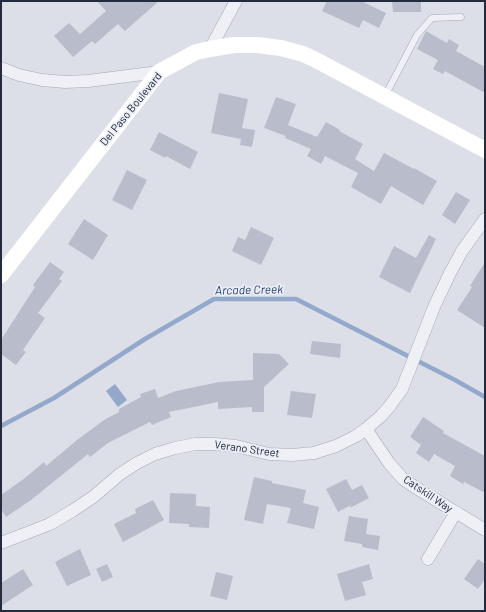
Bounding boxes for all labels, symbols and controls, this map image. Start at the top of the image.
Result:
street label: Del Paso Boulevard [97,70,165,148]
water label: Arcade Creek [215,282,283,298]
street label: Verano Street [214,438,280,460]
street label: Catskill Way [401,473,455,515]

